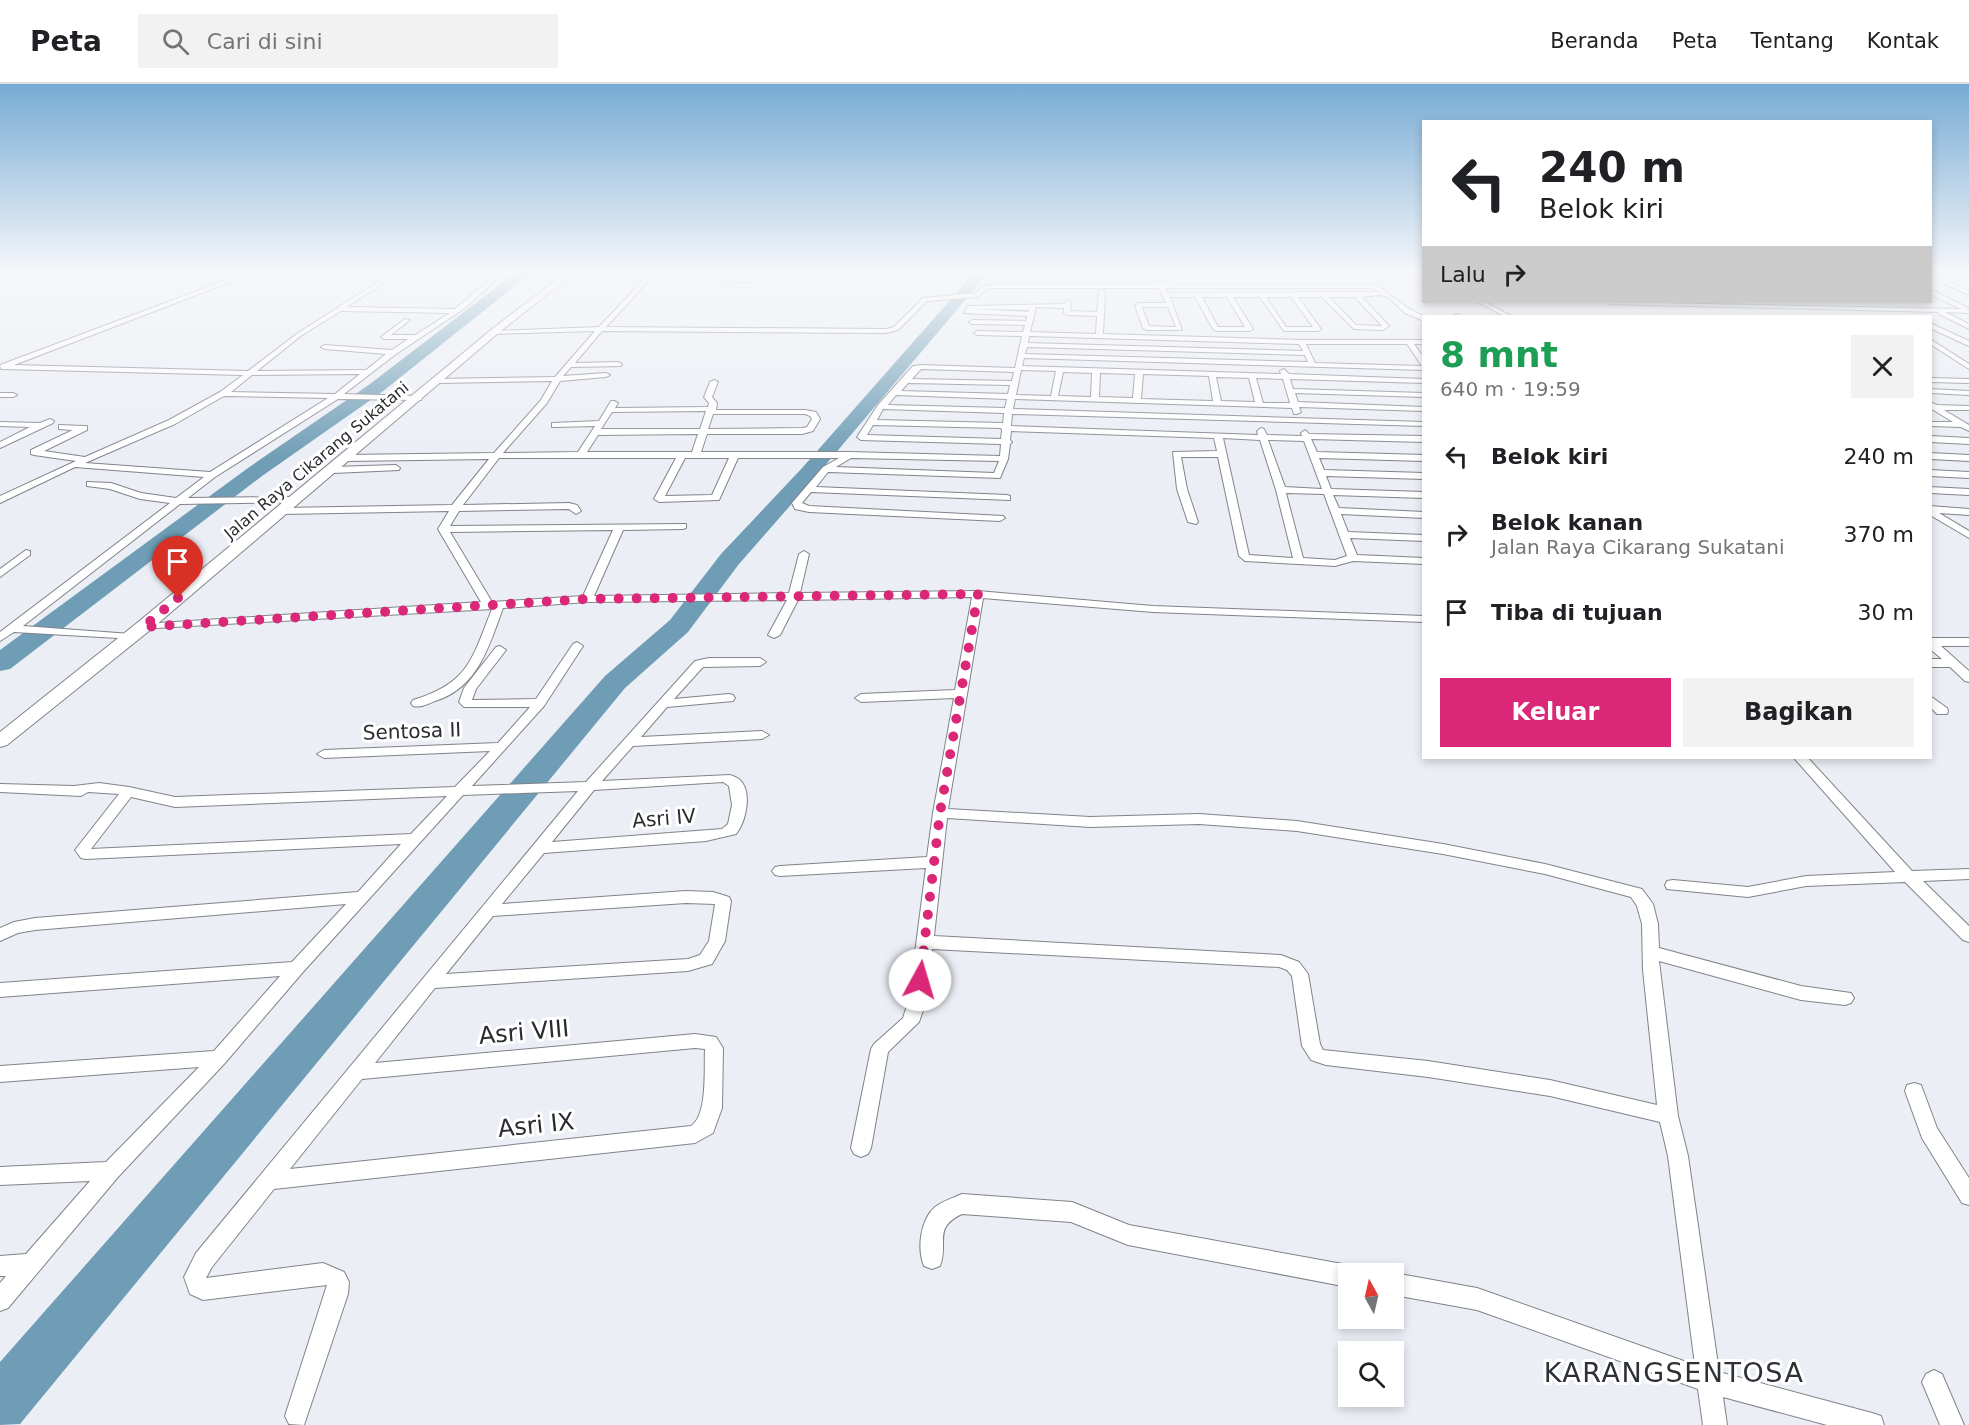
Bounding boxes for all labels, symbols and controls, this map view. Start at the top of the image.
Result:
search box [138,14,558,68]
text: Peta [30,25,102,58]
icon: search [159,25,192,58]
text: Cari di sini [207,29,323,54]
text: Beranda [1550,29,1639,53]
text: Peta [1672,29,1718,53]
text: Tentang [1751,29,1834,53]
text: Kontak [1867,29,1939,53]
text: 240 m [1539,143,1685,192]
icon: left [1440,144,1518,222]
text: Belok kiri [1539,193,1664,224]
icon: right [1498,258,1531,291]
text: Lalu [1440,262,1486,287]
text: 8 mnt [1440,334,1558,375]
button: close [1851,335,1914,398]
text: 640 m · 19:59 [1440,377,1581,401]
street label: Jalan Raya Cikarang Sukatani [219,378,412,544]
icon: left [1440,440,1473,473]
text: Belok kiri [1491,444,1608,469]
text: 240 m [1844,444,1914,469]
text: Belok kanan [1491,510,1643,535]
icon: right [1440,518,1473,551]
text: 370 m [1844,522,1914,547]
text: Jalan Raya Cikarang Sukatani [1491,535,1785,559]
pin [152,536,203,598]
icon: arrive [161,545,194,578]
icon: arrive [1440,596,1473,629]
text: Tiba di tujuan [1491,600,1663,625]
text: 30 m [1858,600,1914,625]
button: Keluar [1440,678,1671,747]
button: Bagikan [1683,678,1914,747]
street label: Sentosa II [362,717,462,745]
street label: Asri IV [631,803,697,833]
position arrow [888,948,952,1012]
street label: Asri VIII [478,1014,570,1050]
street label: Asri IX [496,1107,576,1143]
north arrow [1338,1263,1404,1329]
map controls [1338,1263,1404,1407]
button: search [1338,1341,1404,1407]
district label: KARANGSENTOSA [1544,1357,1804,1388]

